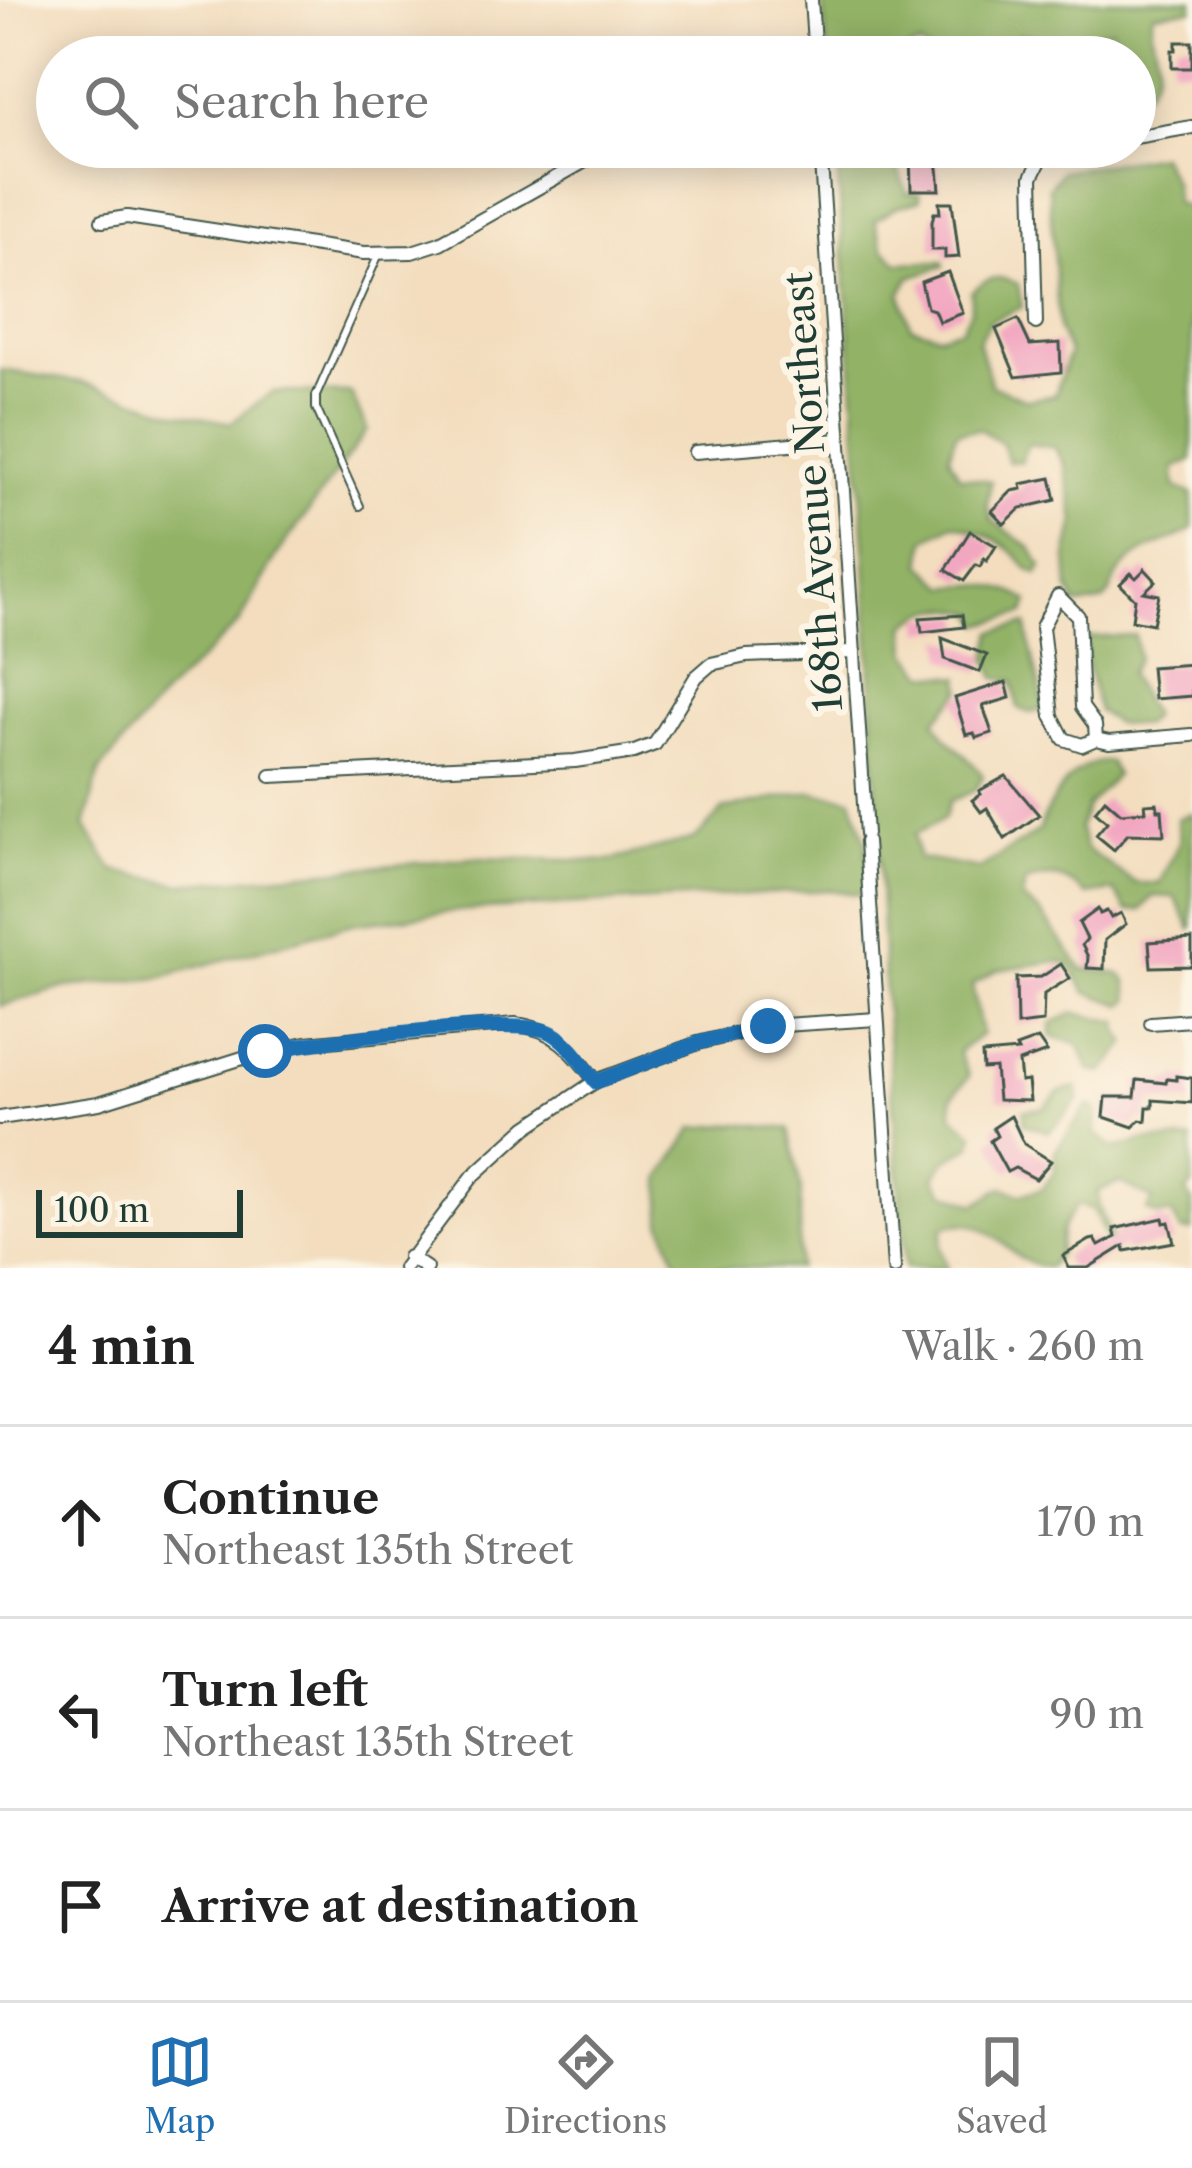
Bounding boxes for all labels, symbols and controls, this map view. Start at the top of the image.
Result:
search box [36,36,1156,168]
icon: search [78,69,144,135]
text: Search here [174,74,429,130]
street label: 168th Avenue Northeast [774,270,852,714]
route end [741,999,795,1053]
route start [238,1024,292,1078]
scale bar [36,1184,243,1237]
text: 100 m [54,1190,149,1231]
text: 4 min [48,1315,195,1377]
text: Walk · 260 m [902,1322,1144,1370]
text: Continue [162,1470,379,1526]
icon: ahead [48,1489,114,1555]
text: 170 m [1037,1498,1144,1546]
text: Northeast 135th Street [162,1526,573,1574]
text: Turn left [162,1662,368,1718]
icon: left [48,1681,114,1747]
text: 90 m [1050,1690,1144,1738]
text: Northeast 135th Street [162,1718,573,1766]
icon: arrive [48,1873,114,1939]
text: Arrive at destination [162,1878,639,1934]
tab: Map [144,2029,215,2142]
tab: Directions [504,2029,667,2142]
tab: Saved [956,2029,1048,2142]

